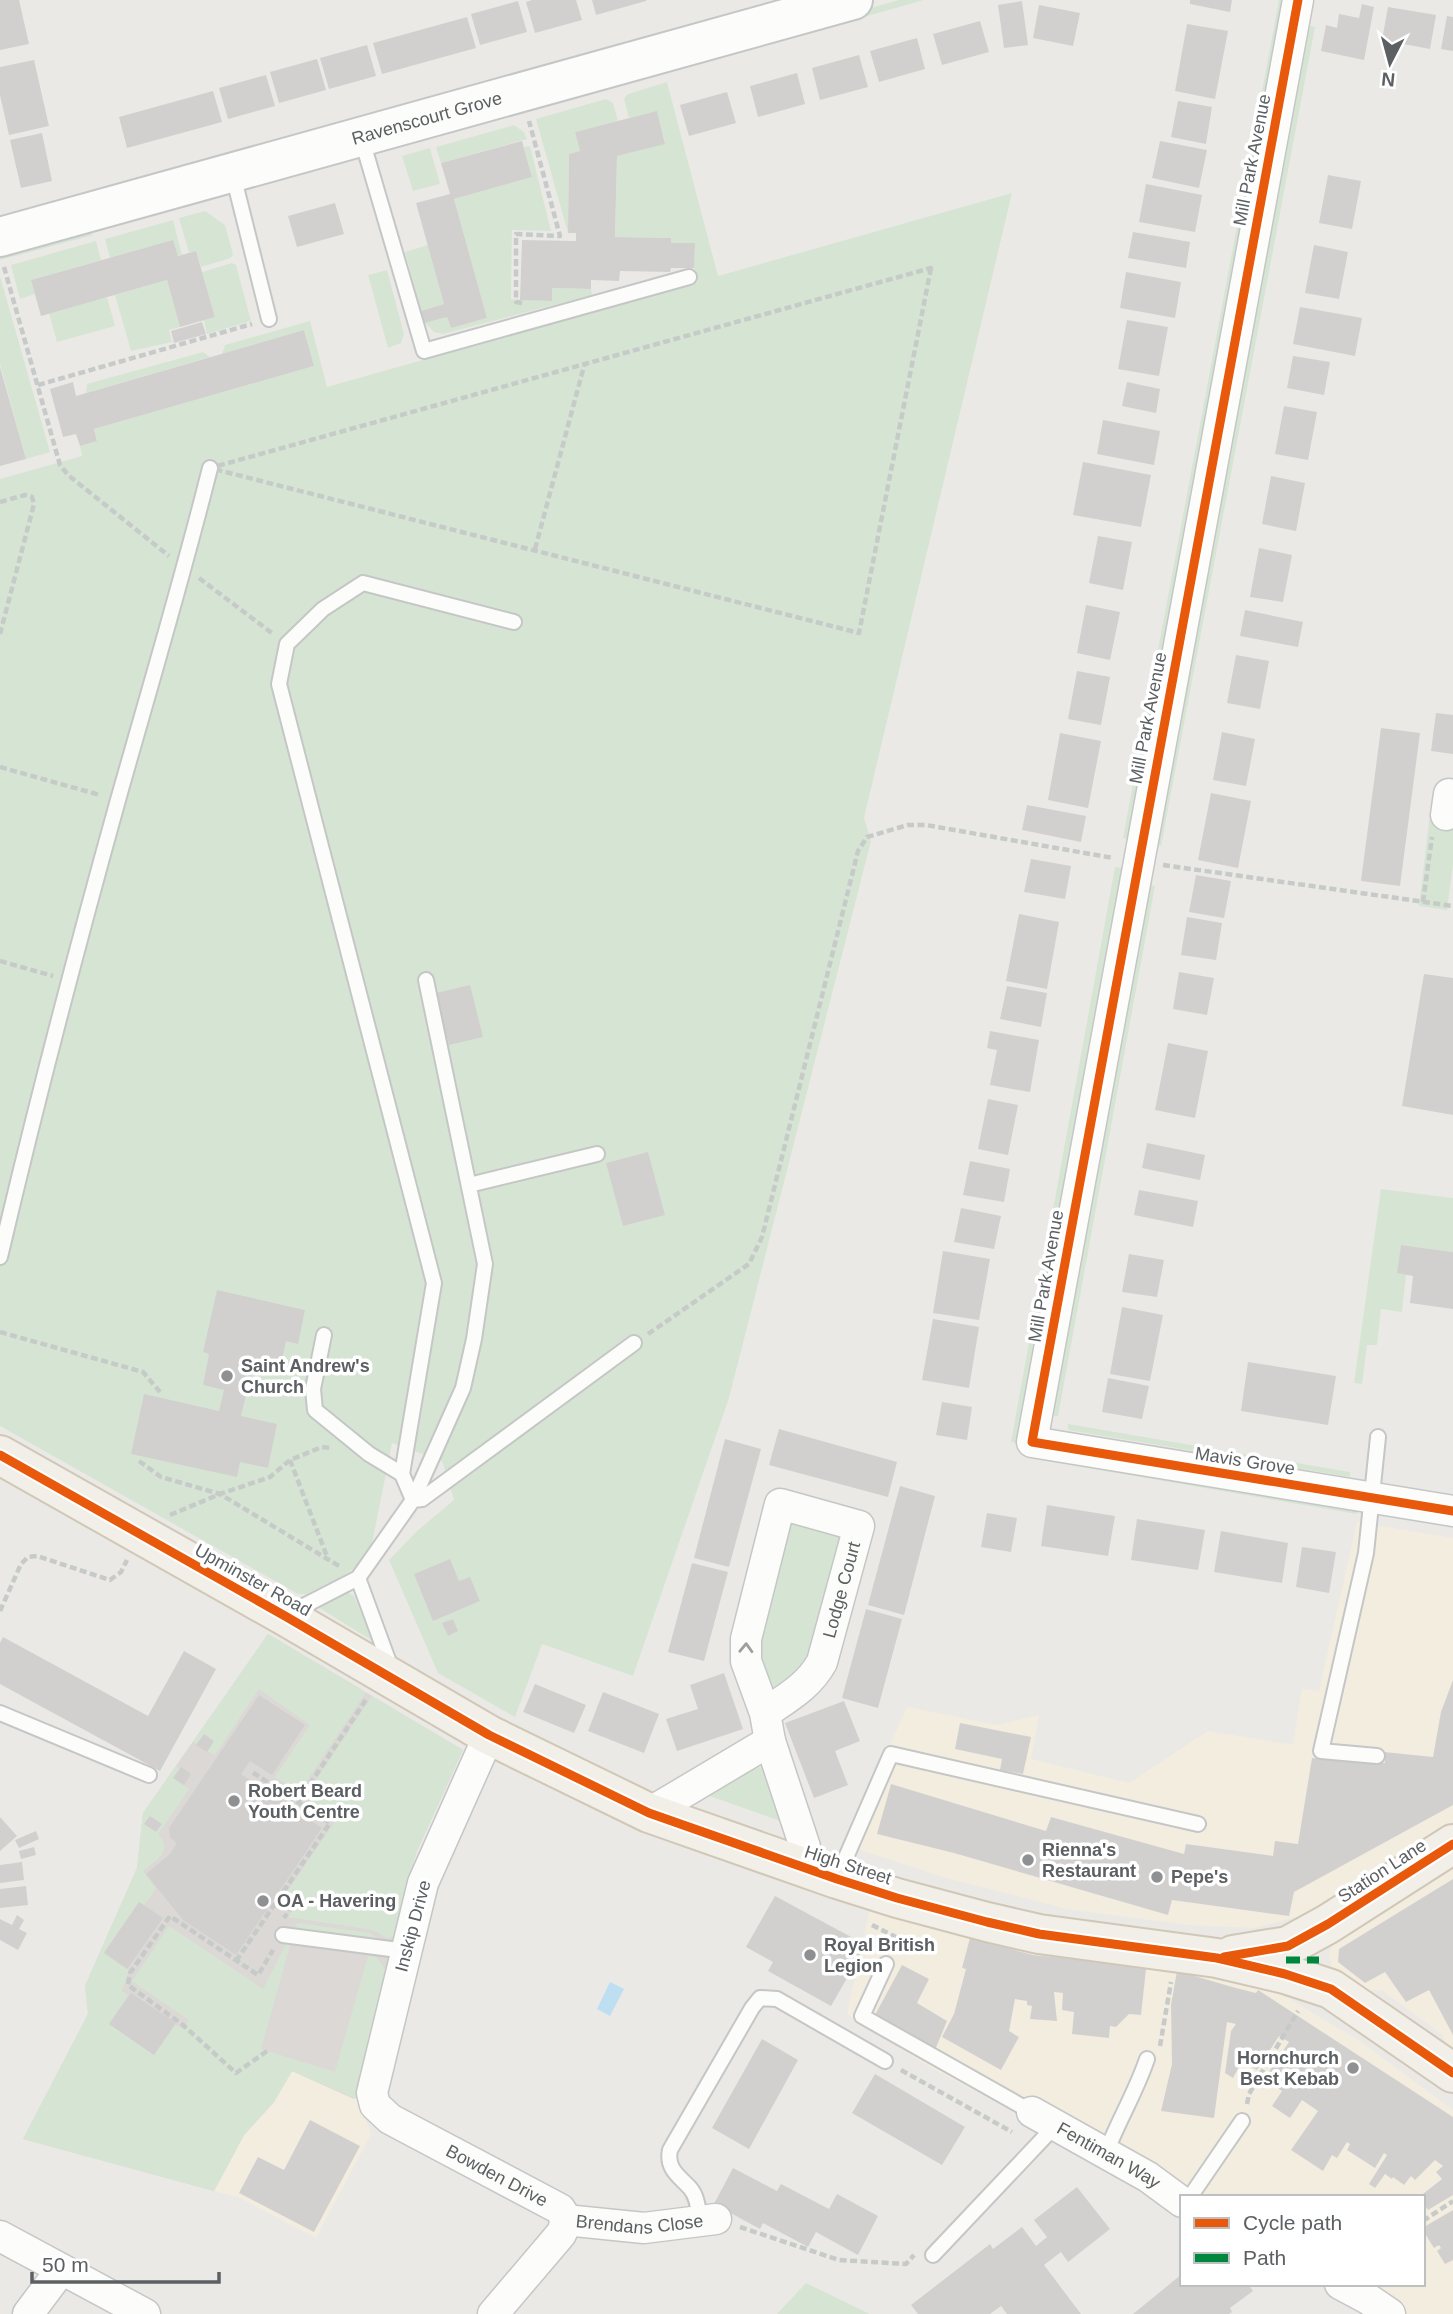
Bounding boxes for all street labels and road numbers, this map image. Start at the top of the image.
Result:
street label: Ravenscourt Grove [349,88,504,149]
street label: Mill Park Avenue [1229,92,1275,228]
street label: Mill Park Avenue [1125,650,1171,786]
street label: Mill Park Avenue [1025,1208,1067,1344]
street label: Mavis Grove [1194,1443,1296,1479]
street label: Lodge Court [819,1539,864,1640]
street label: Upminster Road [191,1540,315,1620]
street label: Station Lane [1334,1835,1430,1907]
street label: High Street [802,1842,894,1888]
street label: Inskip Drive [391,1878,435,1974]
street label: Fentiman Way [1054,2118,1164,2193]
street label: Bowden Drive [443,2141,551,2211]
street label: Brendans Close [575,2211,704,2238]

